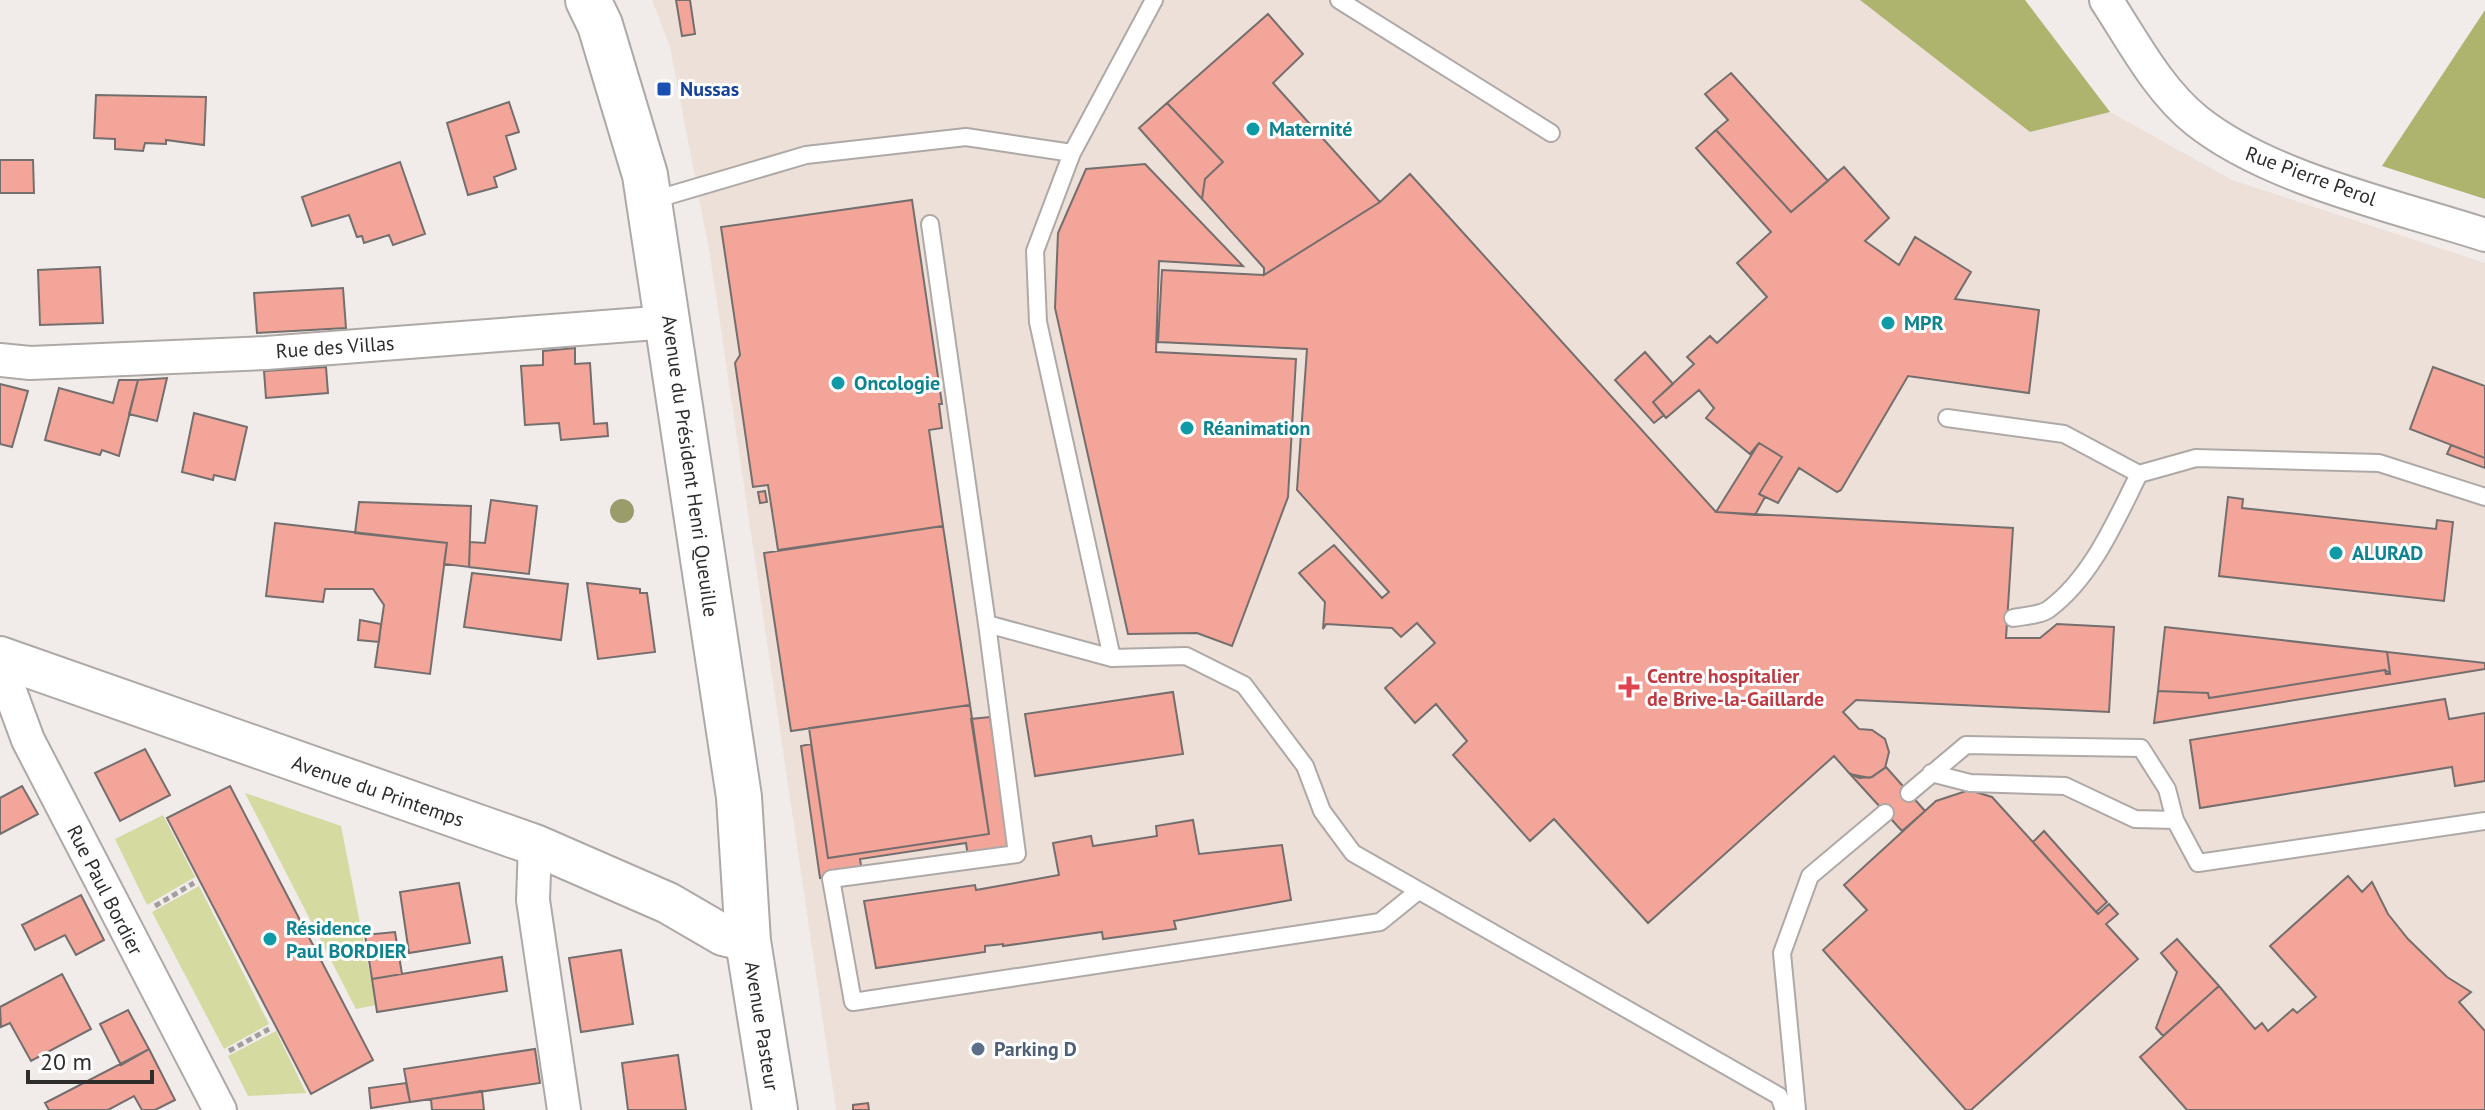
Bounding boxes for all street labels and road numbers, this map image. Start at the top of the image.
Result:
street label: Rue Pierre Perol [2242,140,2380,212]
street label: Avenue du Président Henri Queuille [656,313,724,619]
street label: Rue des Villas [275,330,395,364]
street label: Avenue du Printemps [288,749,468,833]
street label: Rue Paul Bordier [61,821,149,960]
street label: Avenue Pasteur [739,959,785,1093]

